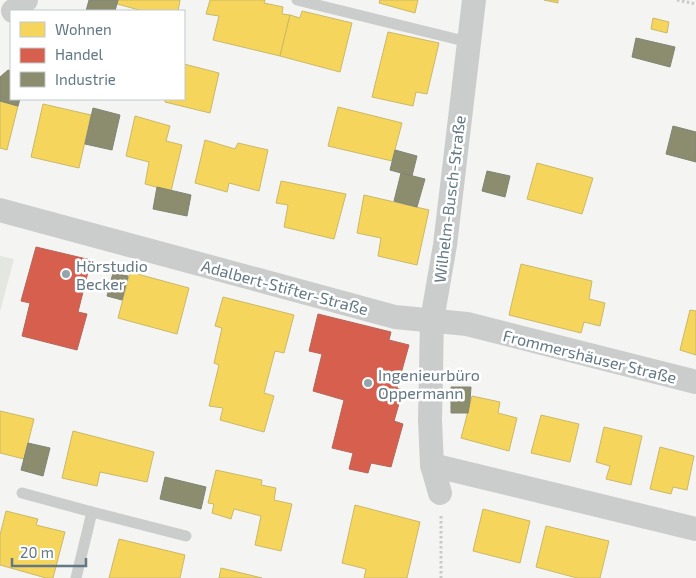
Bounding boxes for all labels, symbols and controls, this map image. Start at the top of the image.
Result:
legend [10,10,185,100]
text: Wohnen [55,20,112,38]
text: Handel [55,45,104,63]
text: Industrie [55,70,116,88]
street label: Wilhelm-Busch-Straße [429,114,469,284]
place label: Hörstudio Becker [76,256,148,293]
street label: Adalbert-Stifter-Straße [200,256,370,318]
marker: Hörstudio Becker [60,268,72,280]
street label: Frommershäuser Straße [501,325,679,387]
place label: Ingenieurbüro Oppermann [378,365,480,402]
marker: Ingenieurbüro Oppermann [362,377,374,389]
scale bar [12,536,86,568]
text: 20 m [20,543,54,561]

